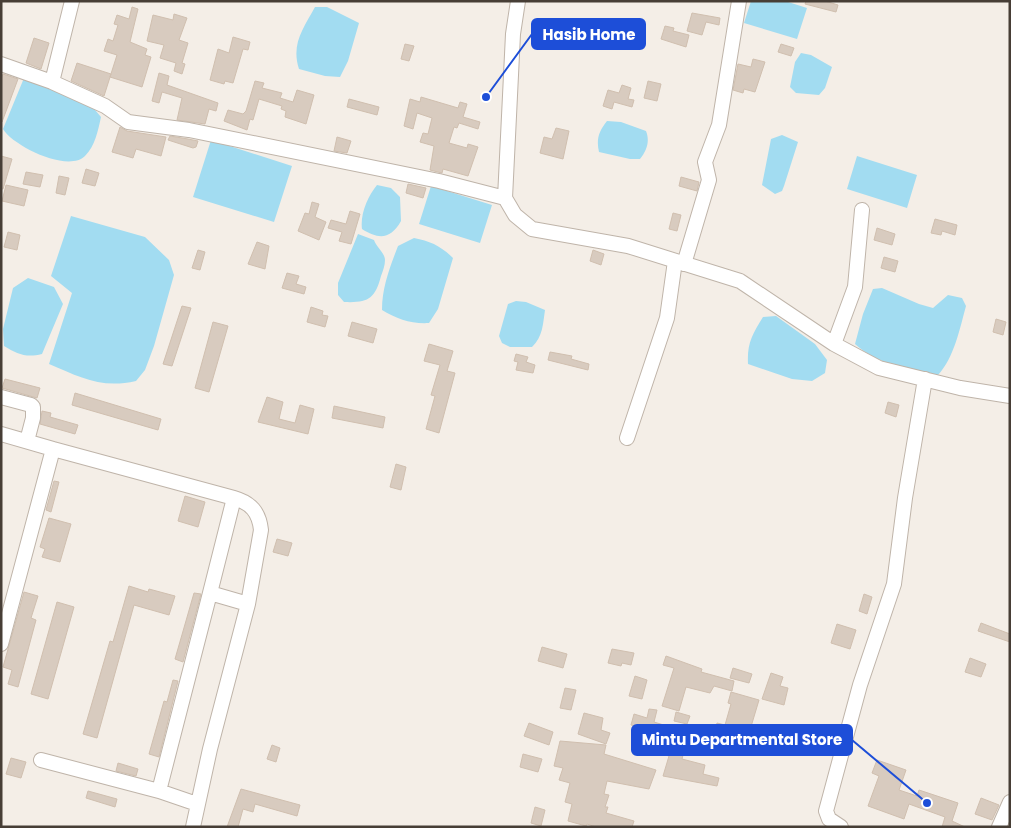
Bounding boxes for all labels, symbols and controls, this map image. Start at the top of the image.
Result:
callout: Hasib Home [532,19,645,49]
text: Hasib Home [543,24,635,45]
callout: Mintu Departmental Store [632,725,852,755]
text: Mintu Departmental Store [642,729,842,750]

